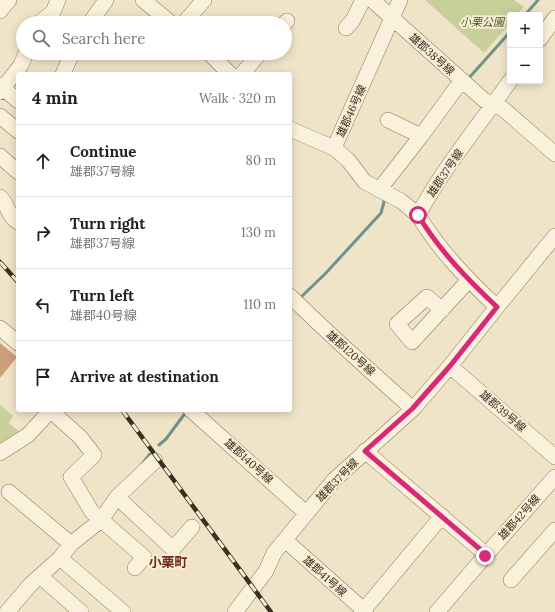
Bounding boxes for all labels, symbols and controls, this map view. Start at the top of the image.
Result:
map controls [507,12,543,84]
button: + [507,12,543,48]
park label: 小栗公園 [460,15,506,29]
search box [16,16,292,60]
icon: search [30,27,52,49]
text: Search here [62,29,145,48]
street label: 雄郡38号線 [406,30,458,78]
button: − [507,48,543,84]
street label: 雄郡46号線 [333,82,369,140]
text: 4 min [32,87,78,109]
text: Walk · 320 m [199,90,276,107]
text: Continue [70,142,136,161]
street label: 雄郡37号線 [424,146,466,200]
icon: ahead [32,150,54,172]
text: 80 m [246,152,276,169]
text: 雄郡37号線 [70,163,135,180]
route start [409,206,427,224]
text: Turn right [70,214,146,233]
icon: right [32,222,54,244]
text: 130 m [241,224,276,241]
text: 雄郡37号線 [70,235,135,252]
text: Turn left [70,286,134,305]
icon: left [32,294,54,316]
text: 110 m [243,296,276,313]
text: 雄郡40号線 [70,307,137,324]
street label: 雄郡120号線 [324,327,378,379]
icon: arrive [32,366,54,388]
text: Arrive at destination [70,367,219,386]
street label: 雄郡39号線 [477,387,529,435]
street label: 雄郡140号線 [222,435,276,487]
street label: 雄郡37号線 [313,455,361,505]
street label: 雄郡42号線 [495,492,543,542]
route end [476,547,494,565]
street label: 雄郡41号線 [300,553,350,599]
district label: 小栗町 [148,554,188,571]

